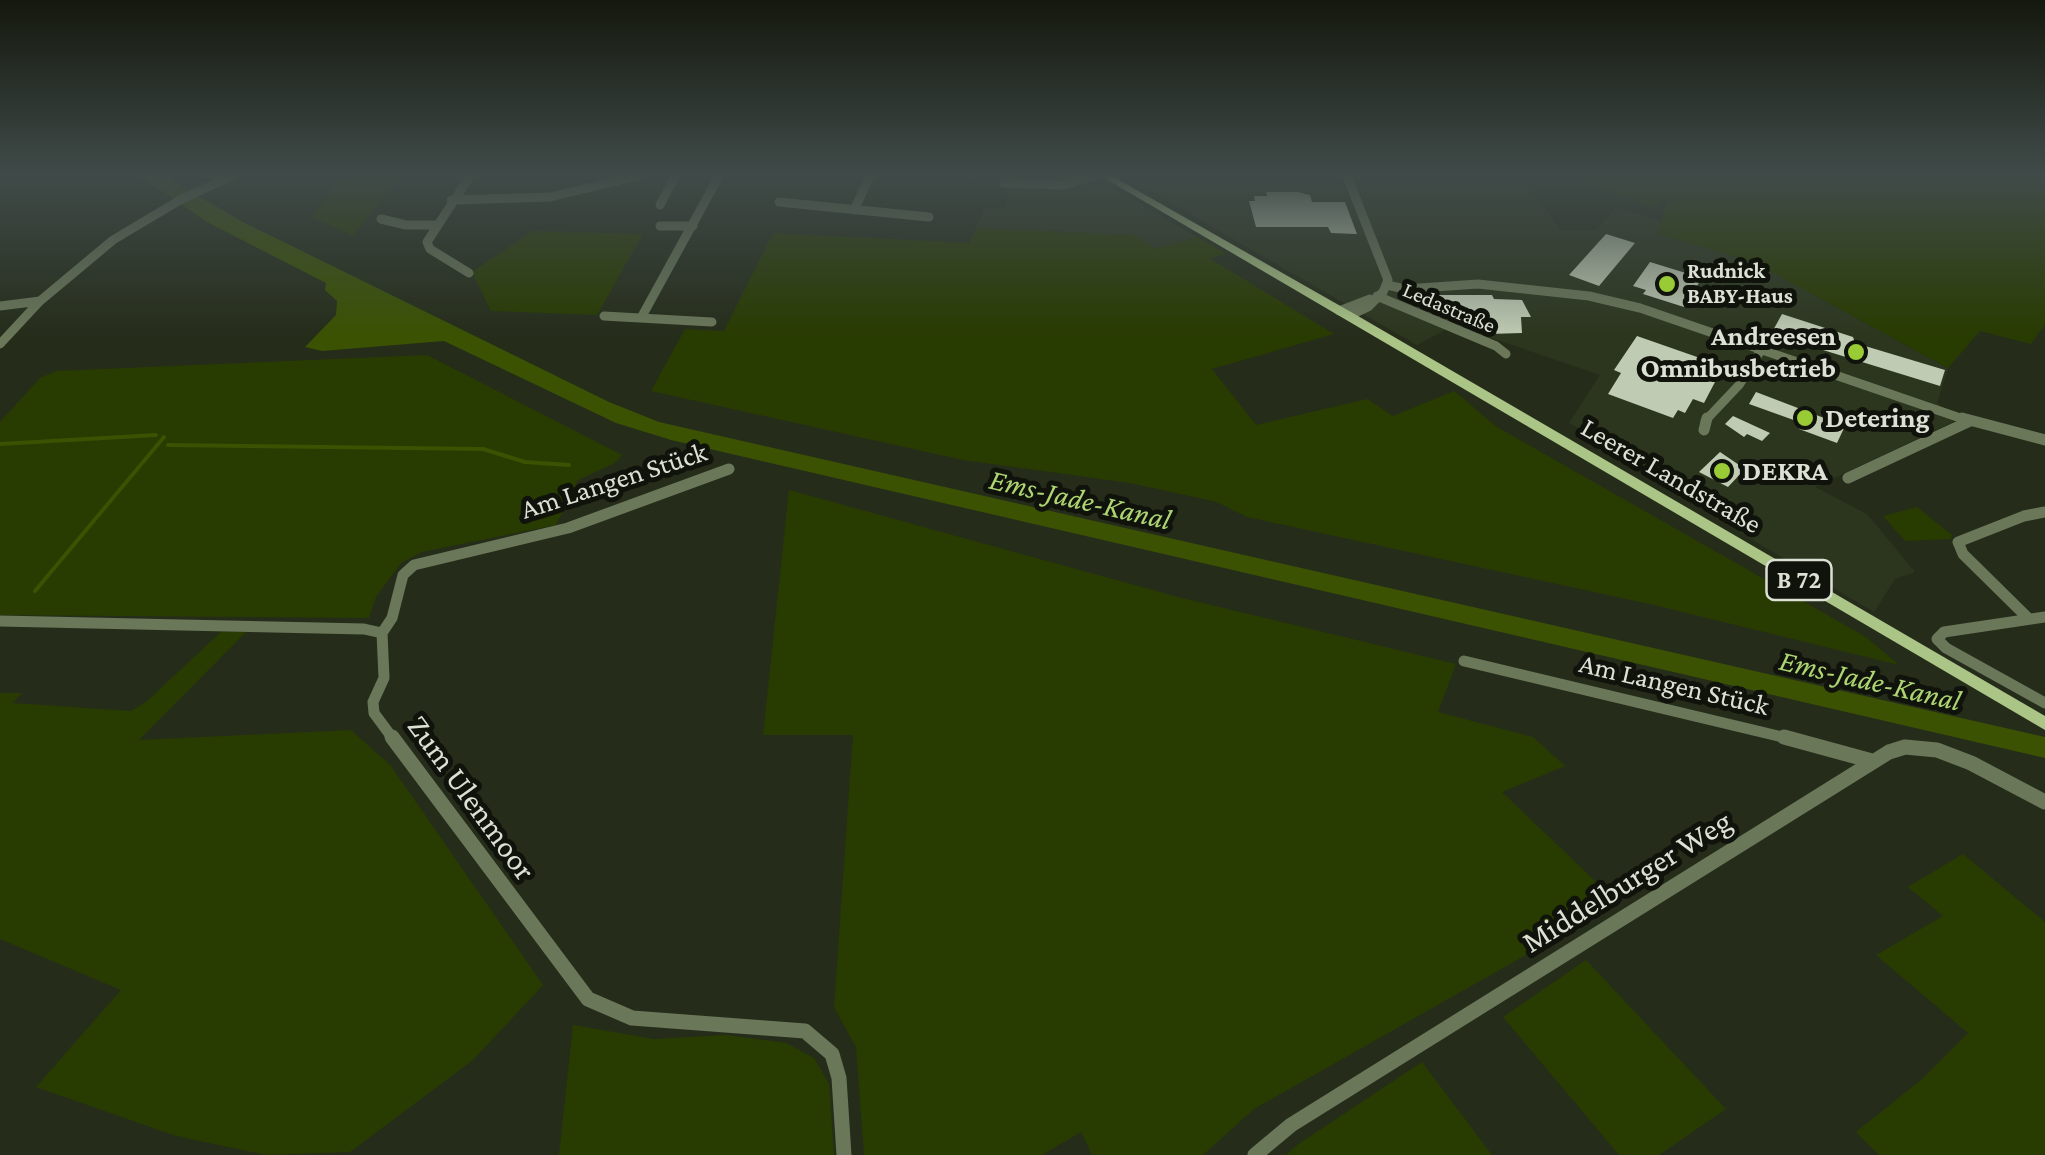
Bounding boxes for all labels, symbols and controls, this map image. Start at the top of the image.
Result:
place label: Rudnick BABY-Haus [1687,258,1793,310]
marker: Rudnick BABY-Haus [1656,273,1678,295]
street label: Ledastraße [1399,277,1499,339]
place label: Andreesen Omnibusbetrieb [1641,319,1836,385]
marker: Andreesen Omnibusbetrieb [1845,341,1867,363]
place label: Detering [1825,401,1930,435]
marker: Detering [1794,407,1816,429]
street label: Leerer Landstraße [1575,411,1767,541]
street label: Am Langen Stück [517,435,711,527]
place label: DEKRA [1742,454,1828,488]
marker: DEKRA [1711,460,1733,482]
water label: Ems-Jade-Kanal [986,462,1174,538]
road number: B 72 [1766,560,1832,600]
water label: Ems-Jade-Kanal [1776,643,1964,719]
street label: Am Langen Stück [1576,647,1772,723]
street label: Zum Ulenmoor [398,708,544,888]
street label: Middelburger Weg [1515,802,1739,962]

